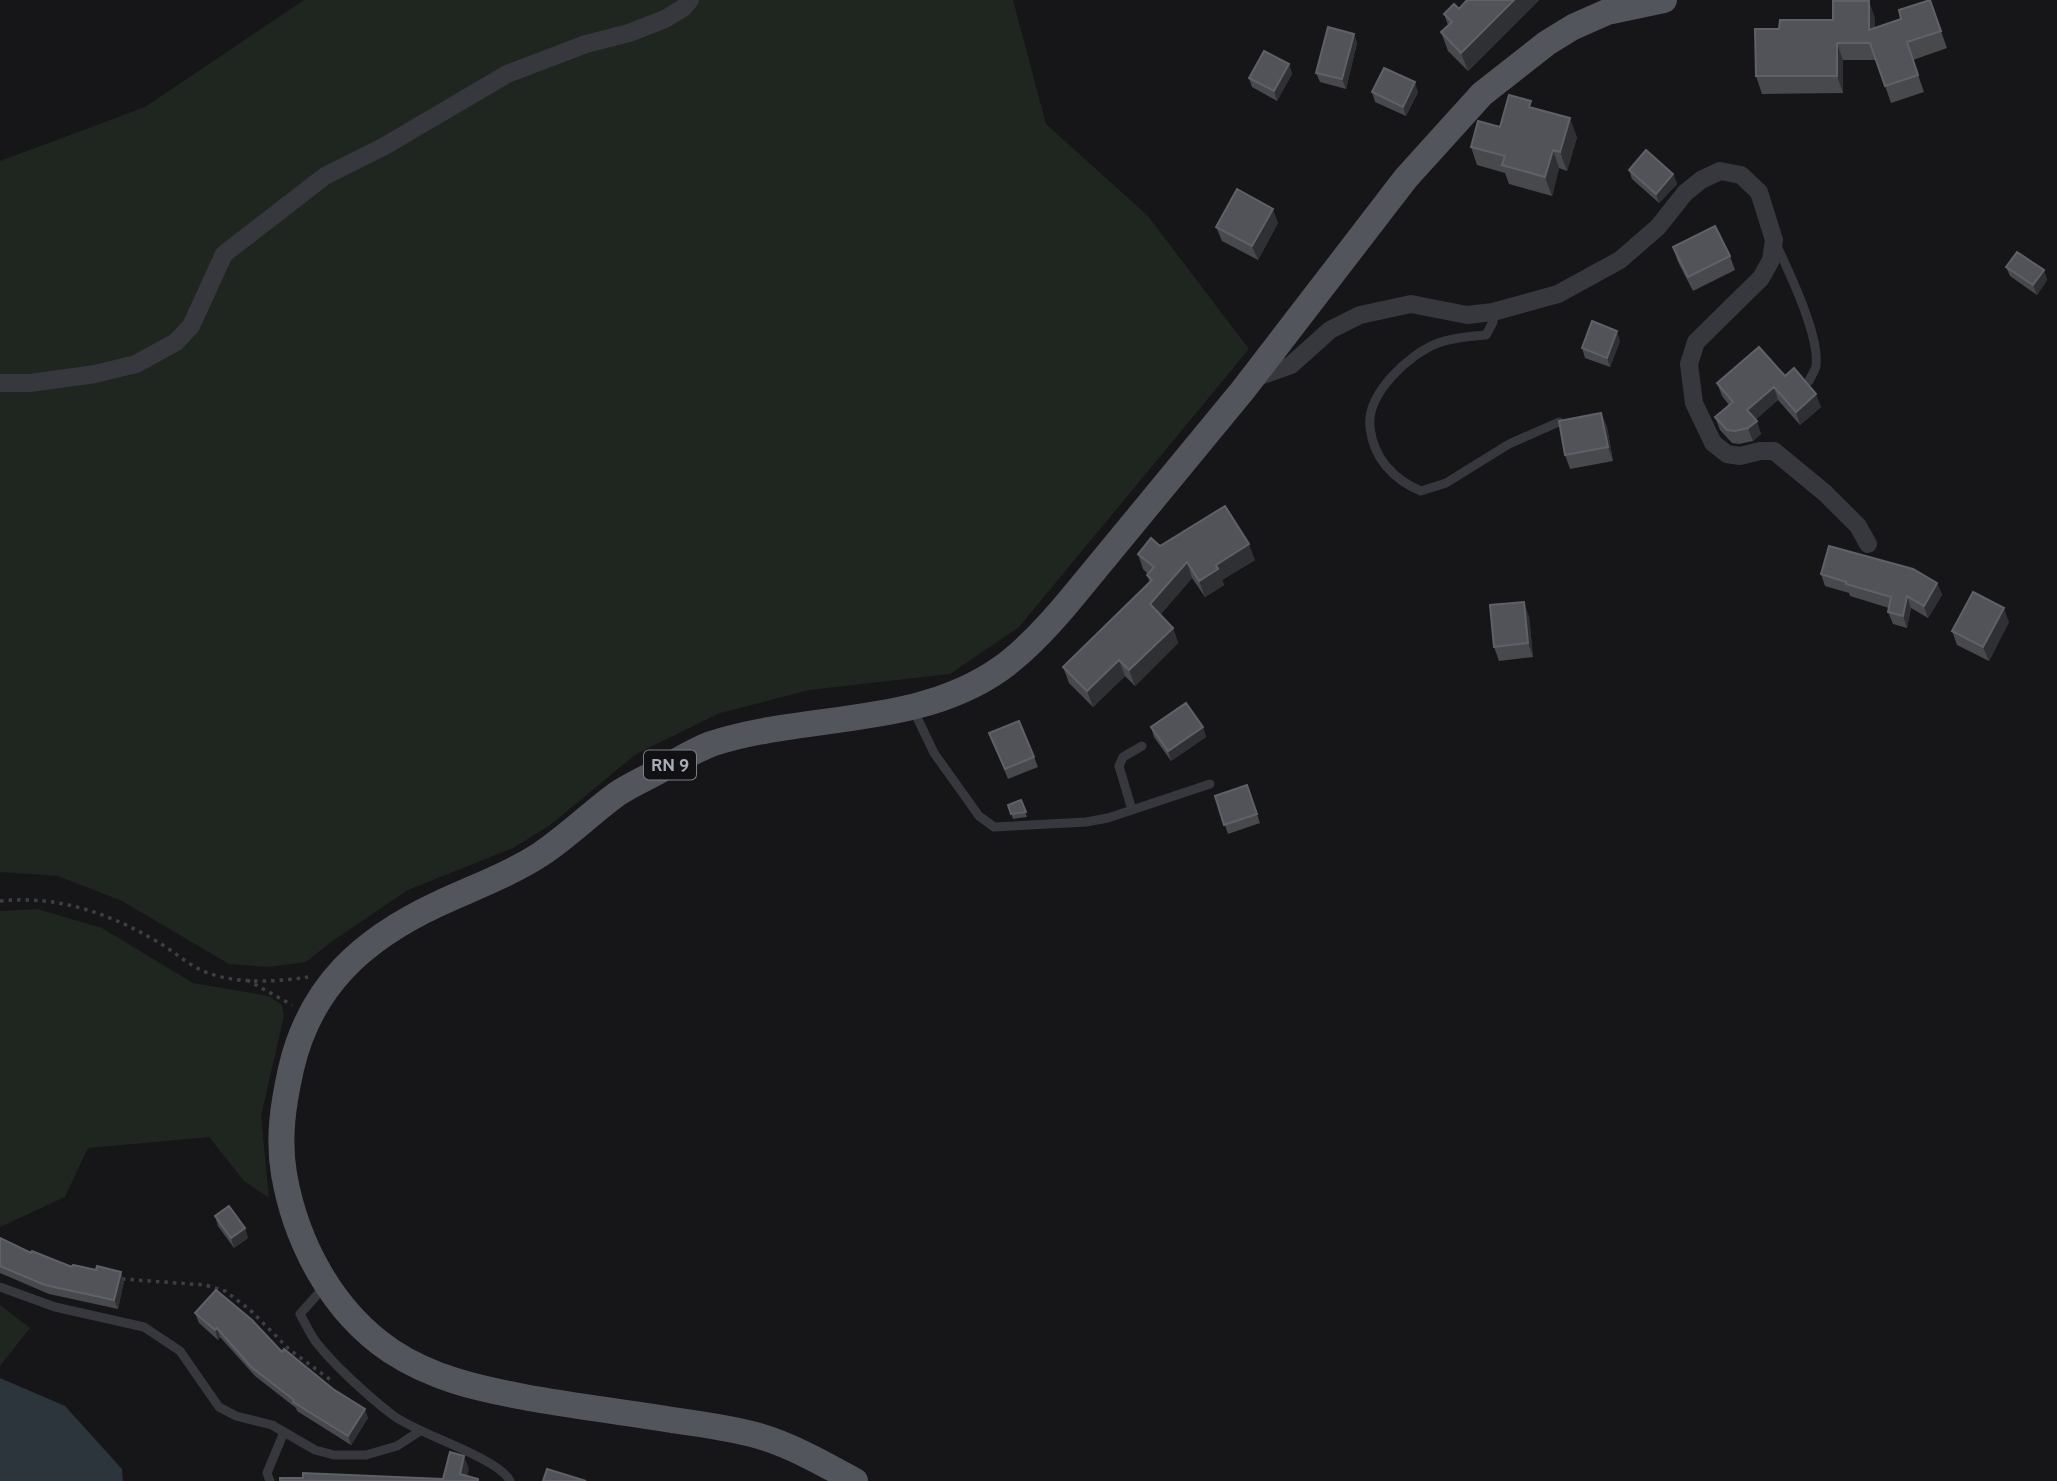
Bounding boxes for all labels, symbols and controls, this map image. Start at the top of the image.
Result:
road number: RN 9 [644,750,696,780]

